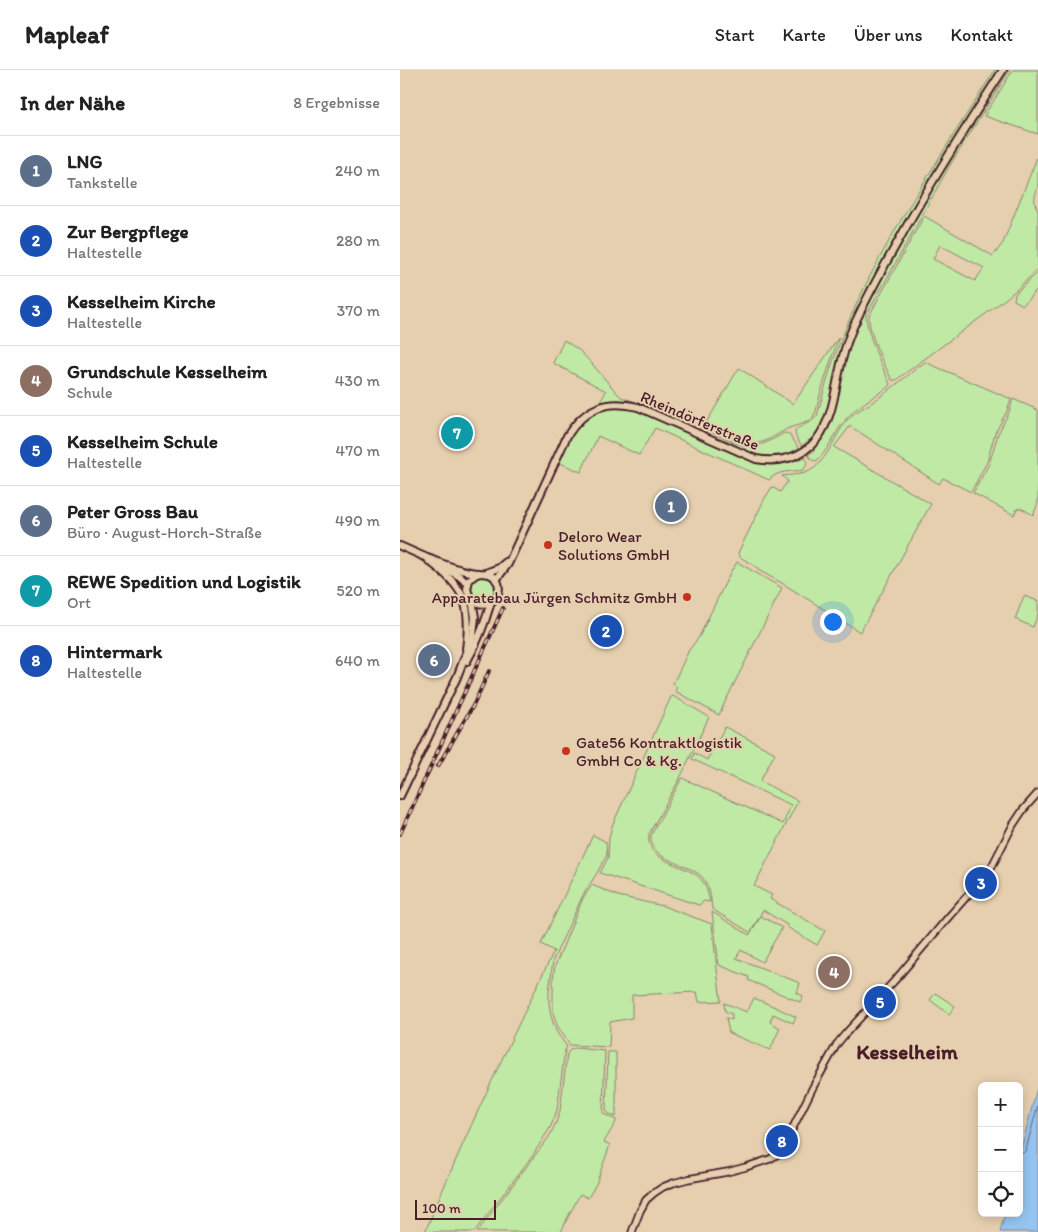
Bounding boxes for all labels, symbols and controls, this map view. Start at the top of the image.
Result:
text: Mapleaf [25,20,109,49]
text: Start [715,24,754,46]
text: Karte [782,24,826,46]
text: Über uns [854,24,923,46]
text: Kontakt [951,24,1013,46]
text: In der Nähe [20,90,125,115]
text: 8 Ergebnisse [293,93,380,112]
text: LNG [67,150,103,173]
text: 1 [32,161,40,180]
text: 240 m [335,161,380,180]
text: Tankstelle [67,173,138,192]
text: Zur Bergpflege [67,220,189,243]
text: 2 [32,231,40,250]
text: 280 m [336,231,380,250]
text: Haltestelle [67,243,142,262]
text: Kesselheim Kirche [67,290,216,313]
text: 3 [32,301,40,320]
text: 370 m [336,301,380,320]
text: Haltestelle [67,313,142,332]
text: Grundschule Kesselheim [67,360,267,383]
text: 4 [31,371,41,390]
text: 430 m [335,371,380,390]
text: Schule [67,383,113,402]
street label: Rheindörferstraße [638,387,762,454]
pin: 7 [441,414,473,452]
text: Kesselheim Schule [67,430,218,453]
text: 5 [32,441,40,460]
text: 470 m [336,441,380,460]
text: Haltestelle [67,453,142,472]
pin: 1 [655,487,687,525]
text: Peter Gross Bau [67,500,198,523]
text: 6 [32,511,40,530]
text: 490 m [335,511,380,530]
text: Büro · August-Horch-Straße [67,523,262,542]
place label: Deloro Wear Solutions GmbH [558,527,670,564]
marker: Deloro Wear Solutions GmbH [542,539,554,551]
text: REWE Spedition und Logistik [67,570,301,593]
text: 7 [32,581,40,600]
text: 520 m [336,581,380,600]
place label: Apparatebau Jürgen Schmitz GmbH [432,588,677,607]
marker: Apparatebau Jürgen Schmitz GmbH [681,591,693,603]
text: Ort [67,593,91,612]
your location [820,609,846,635]
pin: 2 [590,612,622,650]
text: Hintermark [67,640,162,663]
pin: 6 [418,641,450,679]
text: 8 [32,651,40,670]
text: 640 m [335,651,380,670]
text: Haltestelle [67,663,142,682]
place label: Gate56 Kontraktlogistik GmbH Co & Kg. [576,733,743,770]
marker: Gate56 Kontraktlogistik GmbH Co & Kg. [560,745,572,757]
pin: 3 [965,864,997,902]
pin: 4 [818,953,850,991]
pin: 5 [864,983,896,1021]
district label: Kesselheim [856,1039,959,1064]
map controls [978,1082,1023,1217]
button: + [978,1082,1023,1127]
pin: 8 [766,1122,798,1160]
button: − [978,1127,1023,1172]
button: locate [978,1172,1023,1217]
scale bar [415,1197,496,1220]
text: 100 m [422,1200,461,1217]

